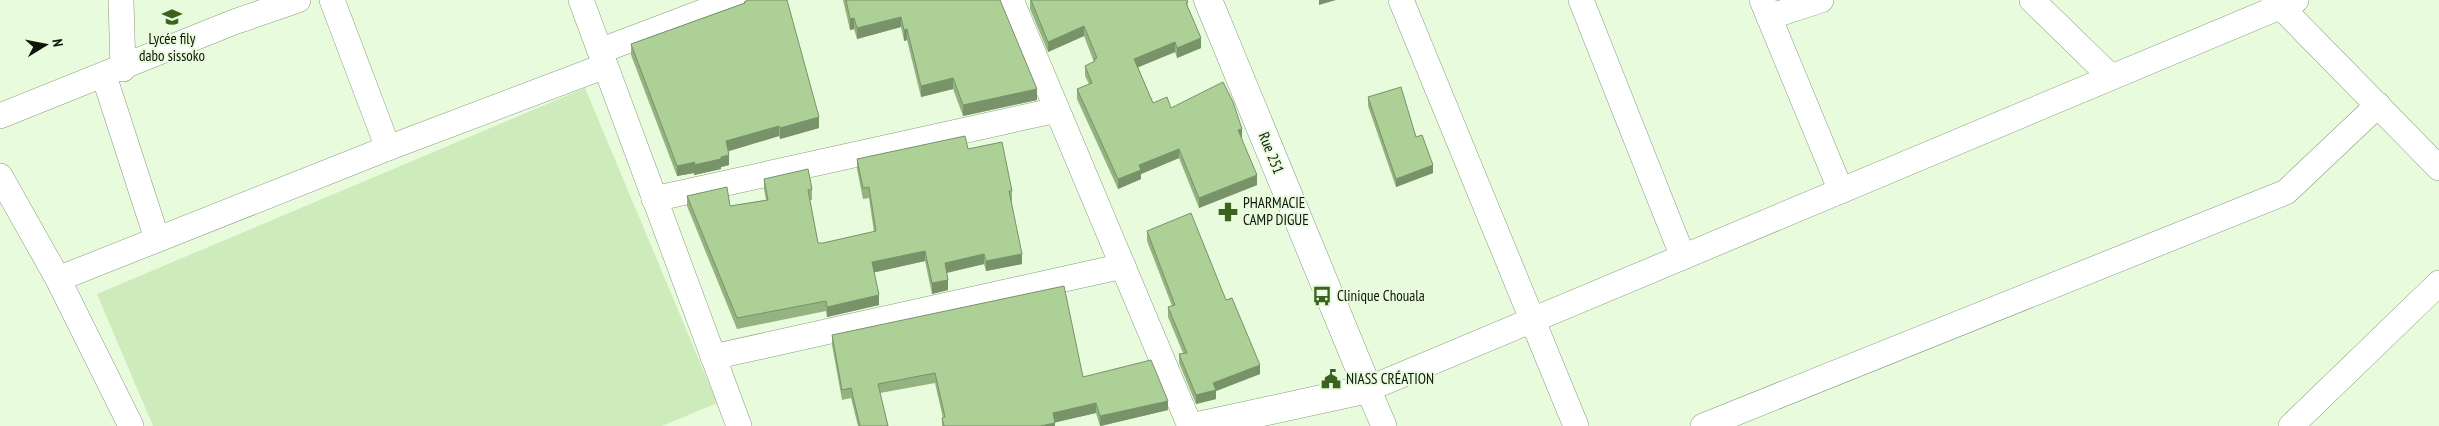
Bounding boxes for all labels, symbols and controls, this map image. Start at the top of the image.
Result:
school or university icon: Lycée fily dabo sissoko [161,6,183,28]
north arrow [20,20,70,70]
place label: Lycée fily dabo sissoko [139,29,205,65]
text: N [48,37,67,48]
street label: Rue 251 [1255,129,1288,176]
place label: PHARMACIE CAMP DIGUE [1243,193,1309,229]
pharmacy icon: PHARMACIE CAMP DIGUE [1217,201,1239,223]
bus stop icon: Clinique Chouala [1311,285,1333,307]
place label: Clinique Chouala [1337,286,1425,305]
public building icon: NIASS CRÉATION [1320,368,1342,390]
place label: NIASS CRÉATION [1346,369,1434,388]

